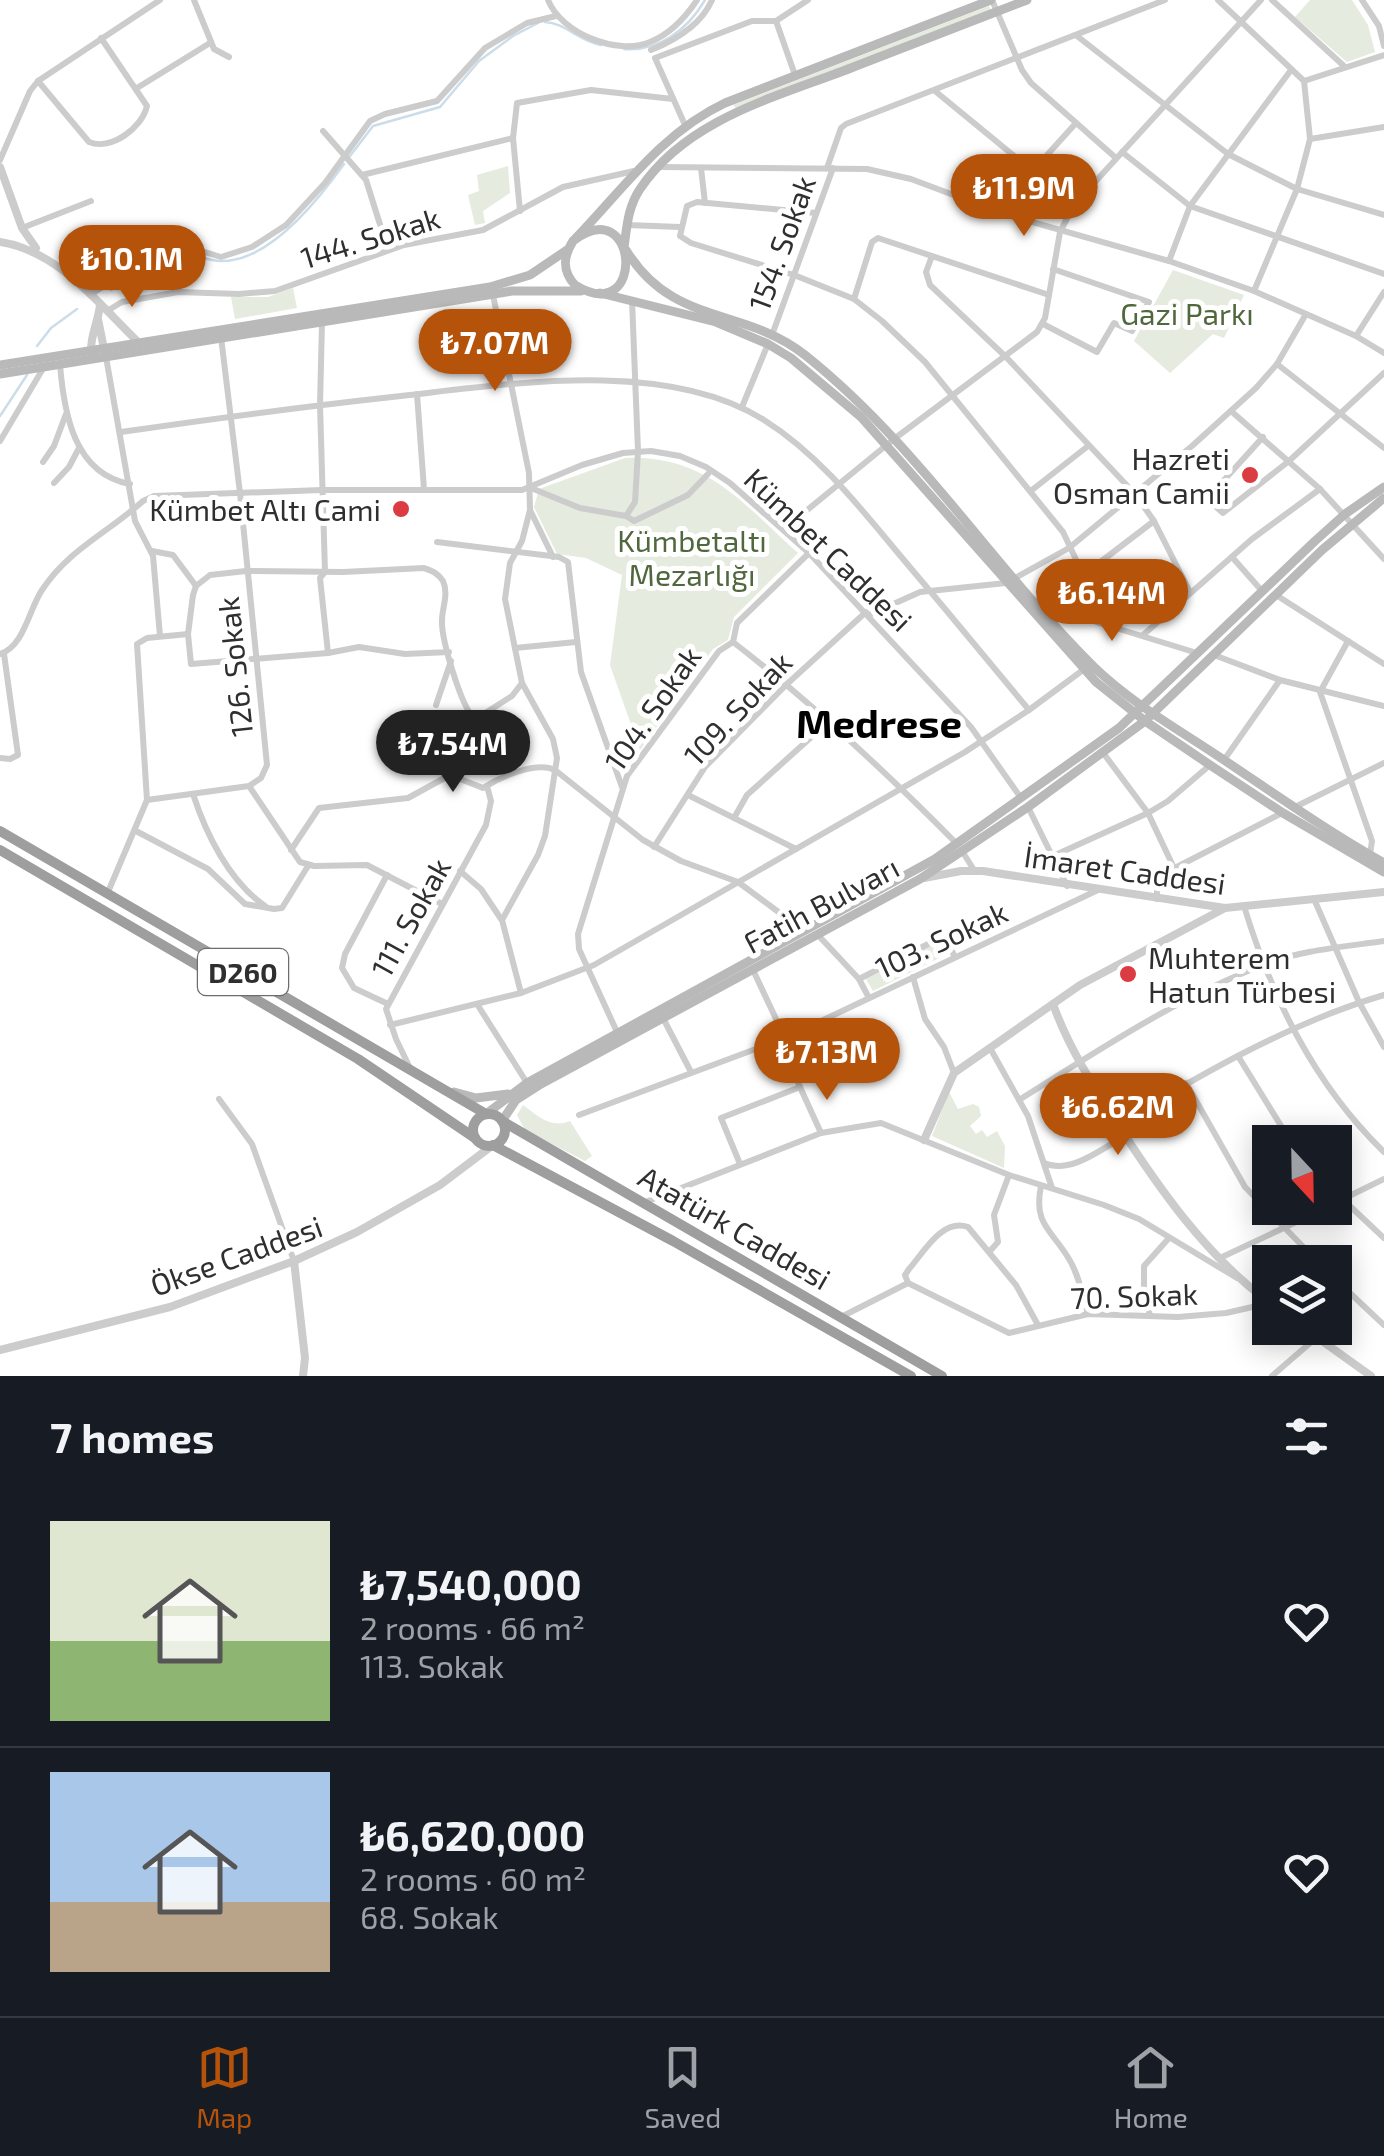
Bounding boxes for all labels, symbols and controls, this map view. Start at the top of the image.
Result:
pin: ₺11.9M [943,154,1105,239]
text: ₺11.9M [973,167,1075,205]
street label: 154. Sokak [740,171,822,315]
street label: 144. Sokak [296,199,444,275]
pin: ₺10.1M [51,225,213,310]
text: ₺10.1M [81,238,183,276]
park label: Gazi Parkı [1120,295,1254,331]
pin: ₺7.07M [414,309,576,394]
text: ₺7.07M [441,322,549,360]
place label: Hazreti Osman Camii [1053,440,1230,510]
street label: Kümbet Caddesi [738,460,920,638]
marker: Hazreti Osman Camii [1239,464,1261,486]
place label: Kümbet Altı Cami [149,491,381,527]
marker: Kümbet Altı Cami [390,498,412,520]
park label: Kümbetaltı Mezarlığı [617,522,767,592]
pin: ₺6.14M [1031,559,1193,644]
text: ₺6.14M [1058,572,1166,610]
street label: 126. Sokak [209,595,259,739]
street label: 104. Sokak [596,639,708,777]
street label: 109. Sokak [676,644,798,772]
district label: Medrese [796,698,962,746]
pin: ₺7.54M [372,710,534,795]
text: ₺7.54M [398,723,508,761]
street label: İmaret Caddesi [1022,837,1228,901]
street label: Fatih Bulvarı [737,848,905,960]
street label: 111. Sokak [363,851,457,983]
street label: 103. Sokak [869,893,1013,985]
place label: Muhterem Hatun Türbesi [1148,939,1336,1009]
road number: D260 [198,949,288,995]
marker: Muhterem Hatun Türbesi [1117,963,1139,985]
pin: ₺7.13M [746,1018,908,1103]
text: ₺7.13M [776,1031,878,1069]
pin: ₺6.62M [1037,1073,1199,1158]
text: ₺6.62M [1062,1086,1174,1124]
north arrow [1252,1125,1352,1225]
map controls [1252,1125,1352,1345]
street label: Atatürk Caddesi [633,1158,837,1296]
street label: Ökse Caddesi [145,1207,327,1303]
button: layers [1252,1245,1352,1345]
street label: 70. Sokak [1069,1275,1199,1315]
icon: filters [1279,1409,1334,1464]
text: 7 homes [50,1411,214,1461]
text: ₺7,540,000 [360,1558,582,1608]
icon: home [130,1561,250,1681]
icon: heart [1279,1594,1334,1649]
text: 2 rooms · 66 m² [360,1608,585,1646]
text: 113. Sokak [360,1646,504,1684]
text: ₺6,620,000 [360,1809,585,1859]
icon: home [130,1812,250,1932]
icon: heart [1279,1845,1334,1900]
text: 2 rooms · 60 m² [360,1859,586,1897]
text: 68. Sokak [360,1897,498,1935]
tab: Map [196,2040,252,2134]
tab: Saved [645,2040,721,2134]
tab: Home [1114,2040,1188,2134]

